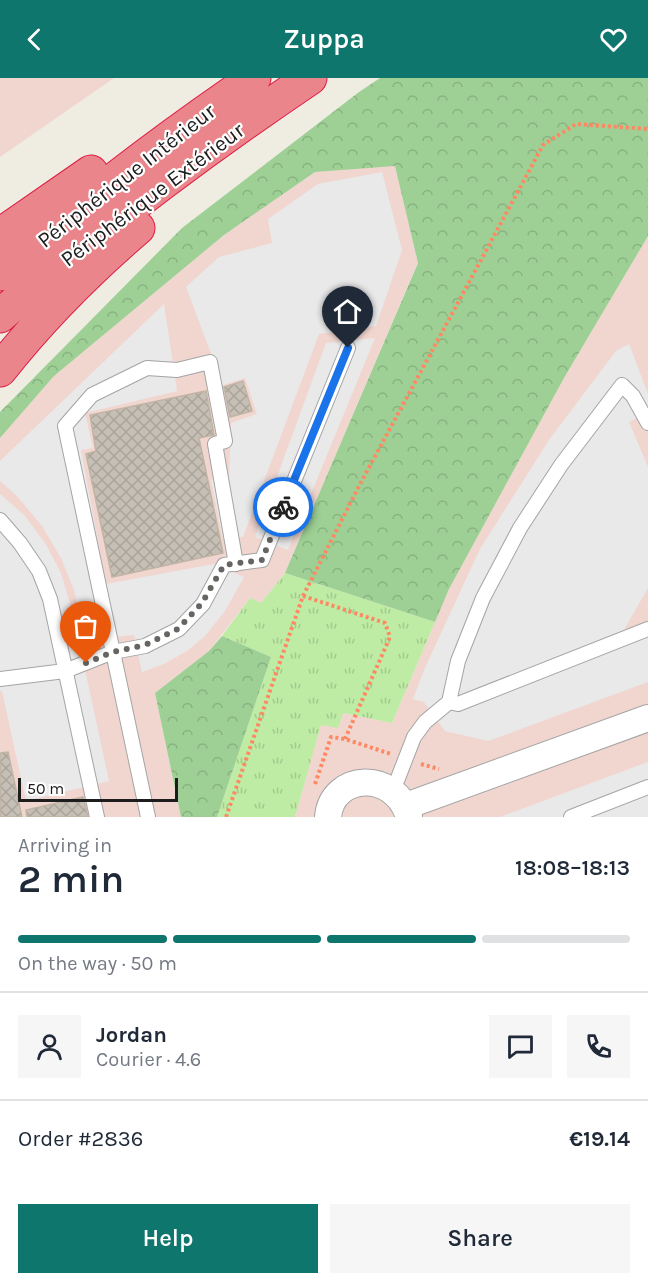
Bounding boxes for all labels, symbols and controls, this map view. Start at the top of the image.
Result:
icon: back [18,23,51,56]
text: Zuppa [283,23,365,55]
icon: heart [597,23,630,56]
street label: Périphérique Intérieur [32,98,221,253]
street label: Périphérique Extérieur [56,117,249,272]
pin [322,286,373,348]
icon: home [331,295,364,328]
courier [253,477,313,537]
icon: bike [267,491,300,524]
pin [60,601,111,663]
icon: bag [69,610,102,643]
scale bar [18,775,178,802]
text: 50 m [27,779,64,798]
text: Arriving in [18,834,112,857]
text: 18:08–18:13 [515,855,630,881]
text: 2 min [18,856,124,902]
text: On the way · 50 m [18,952,177,975]
button: person [18,1015,81,1078]
button: chat [489,1015,552,1078]
button: phone [567,1015,630,1078]
text: Jordan [96,1022,167,1048]
text: Courier · 4.6 [96,1048,201,1071]
text: Order #2836 [18,1126,143,1152]
text: €19.14 [569,1126,630,1152]
button: Help [18,1204,318,1273]
button: Share [330,1204,630,1273]

